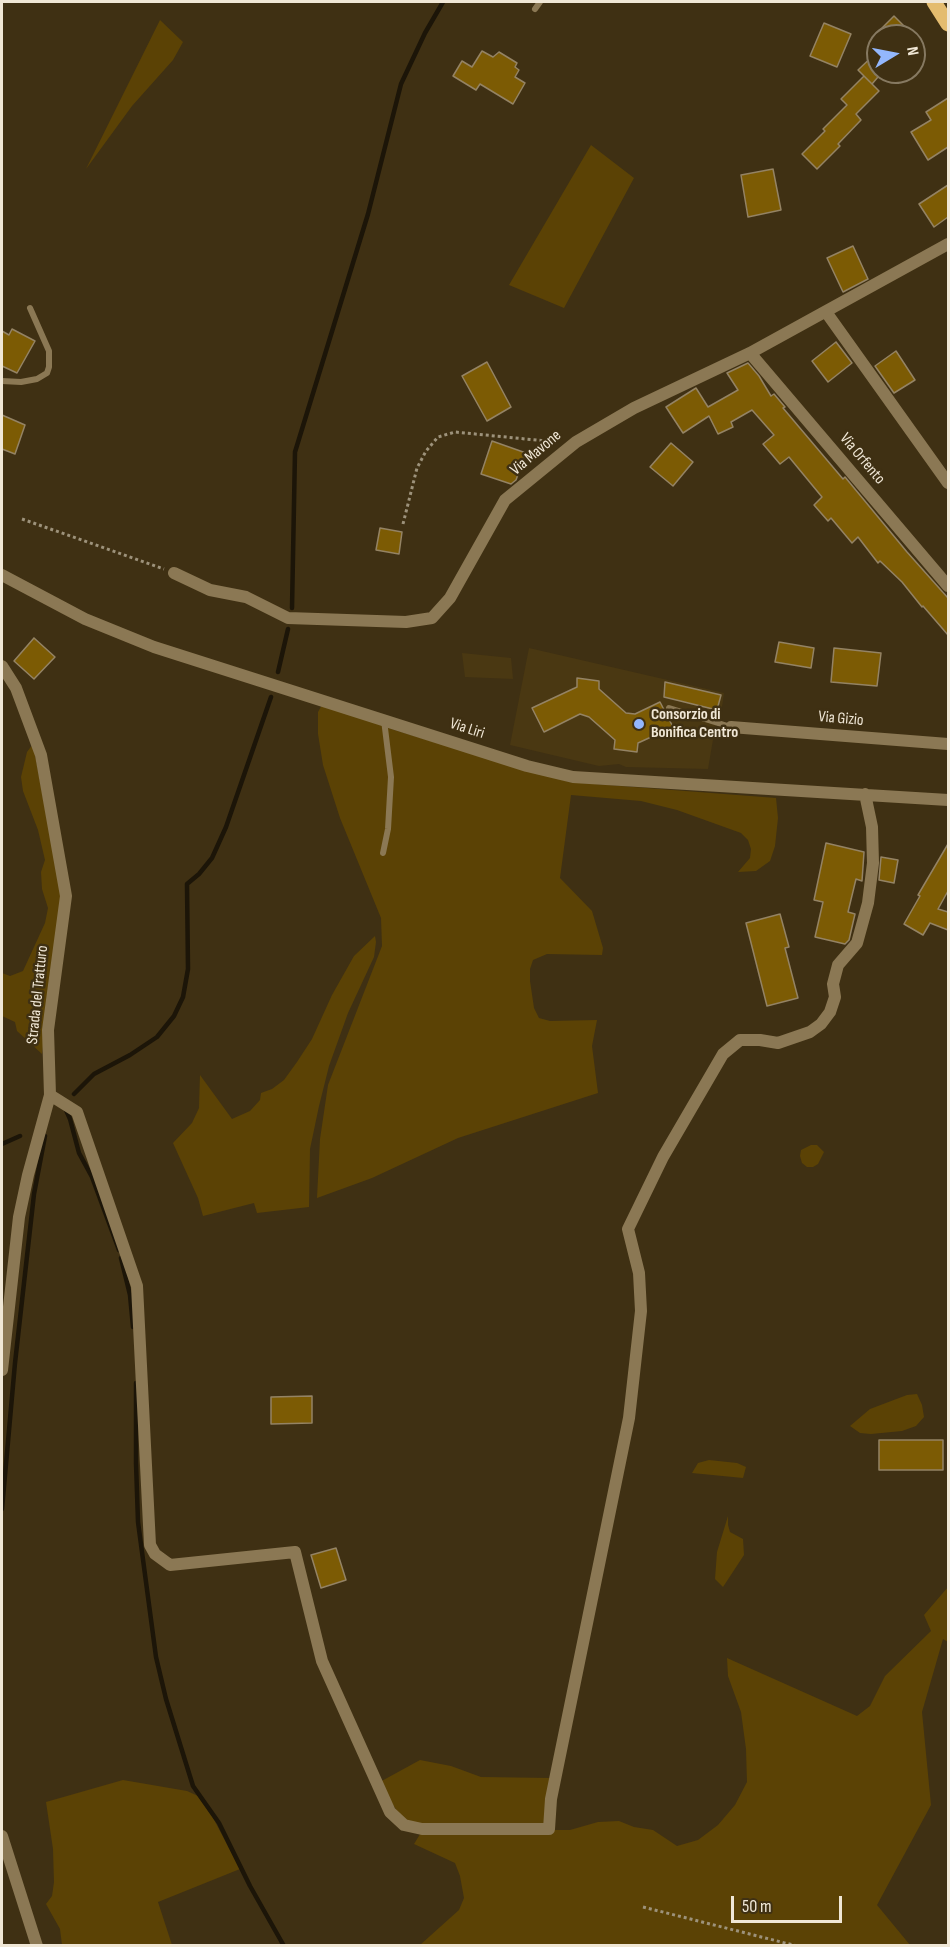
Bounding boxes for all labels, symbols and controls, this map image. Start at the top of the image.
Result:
north arrow [866,24,926,84]
text: N [902,45,922,57]
street label: Via Mavone [507,426,565,480]
street label: Via Orfento [835,430,889,488]
place label: Consorzio di Bonifica Centro [651,705,738,743]
street label: Via Gizio [818,707,864,731]
street label: Via Liri [447,714,487,744]
marker: Consorzio di Bonifica Centro [632,717,646,731]
street label: Strada del Tratturo [23,945,53,1045]
scale bar [734,1884,845,1922]
text: 50 m [742,1896,772,1917]

